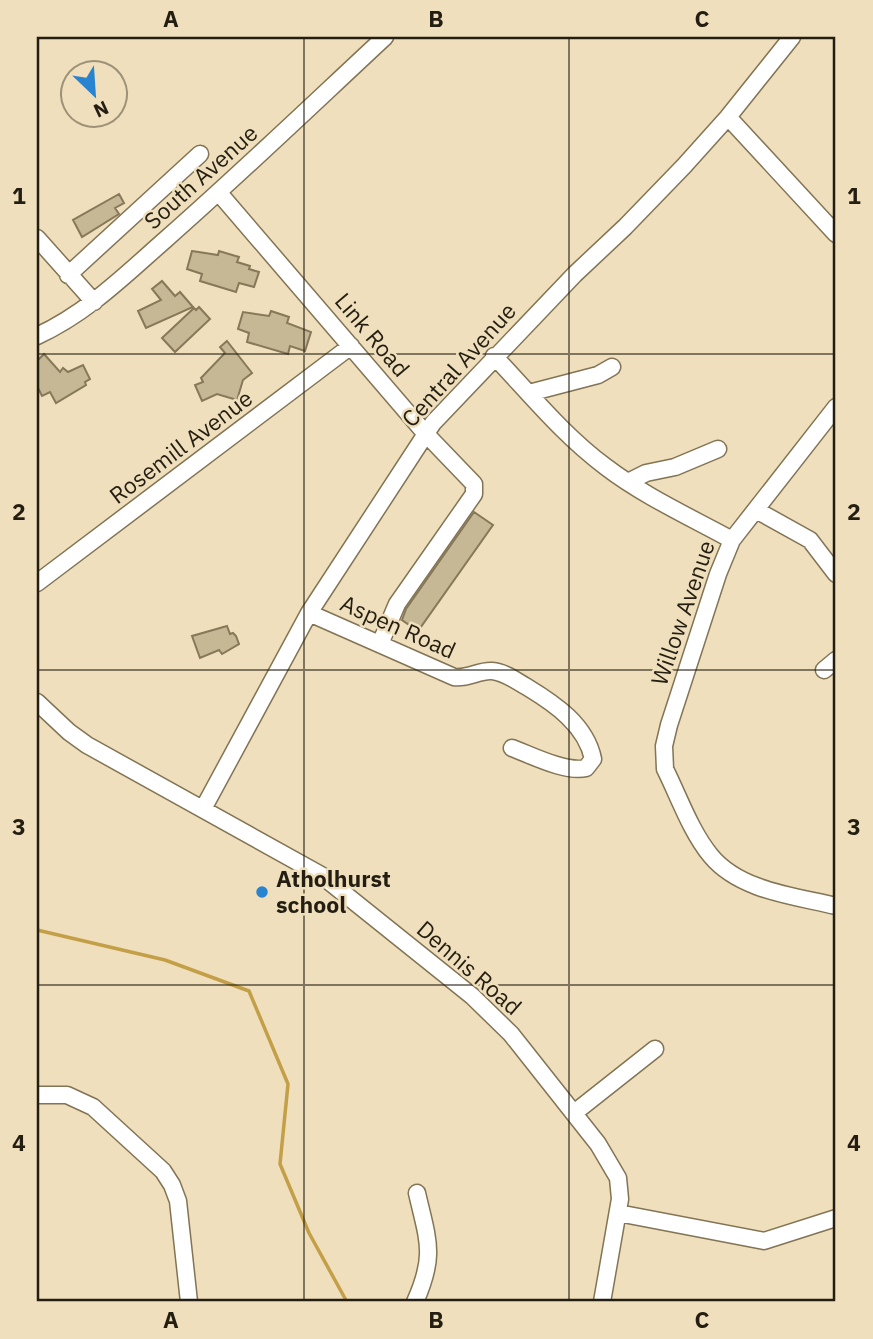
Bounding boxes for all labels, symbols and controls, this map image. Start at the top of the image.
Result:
text: A [163,3,179,33]
text: B [428,3,444,33]
text: C [695,3,710,33]
north arrow [60,60,130,130]
text: N [90,96,112,123]
street label: South Avenue [137,117,263,235]
text: 1 [12,180,26,210]
text: 1 [847,180,861,210]
street label: Link Road [329,286,417,383]
street label: Central Avenue [395,296,522,433]
street label: Rosemill Avenue [103,383,258,510]
text: 2 [12,496,26,526]
text: 2 [847,496,861,526]
street label: Willow Avenue [643,536,721,689]
street label: Aspen Road [336,587,461,665]
text: 3 [12,811,26,841]
text: 3 [847,811,861,841]
place label: Atholhurst school [276,863,391,919]
marker: Atholhurst school [254,884,270,900]
street label: Dennis Road [411,913,528,1021]
text: 4 [12,1127,26,1157]
text: 4 [847,1127,861,1157]
text: A [163,1304,179,1334]
text: B [428,1304,444,1334]
text: C [695,1304,710,1334]

